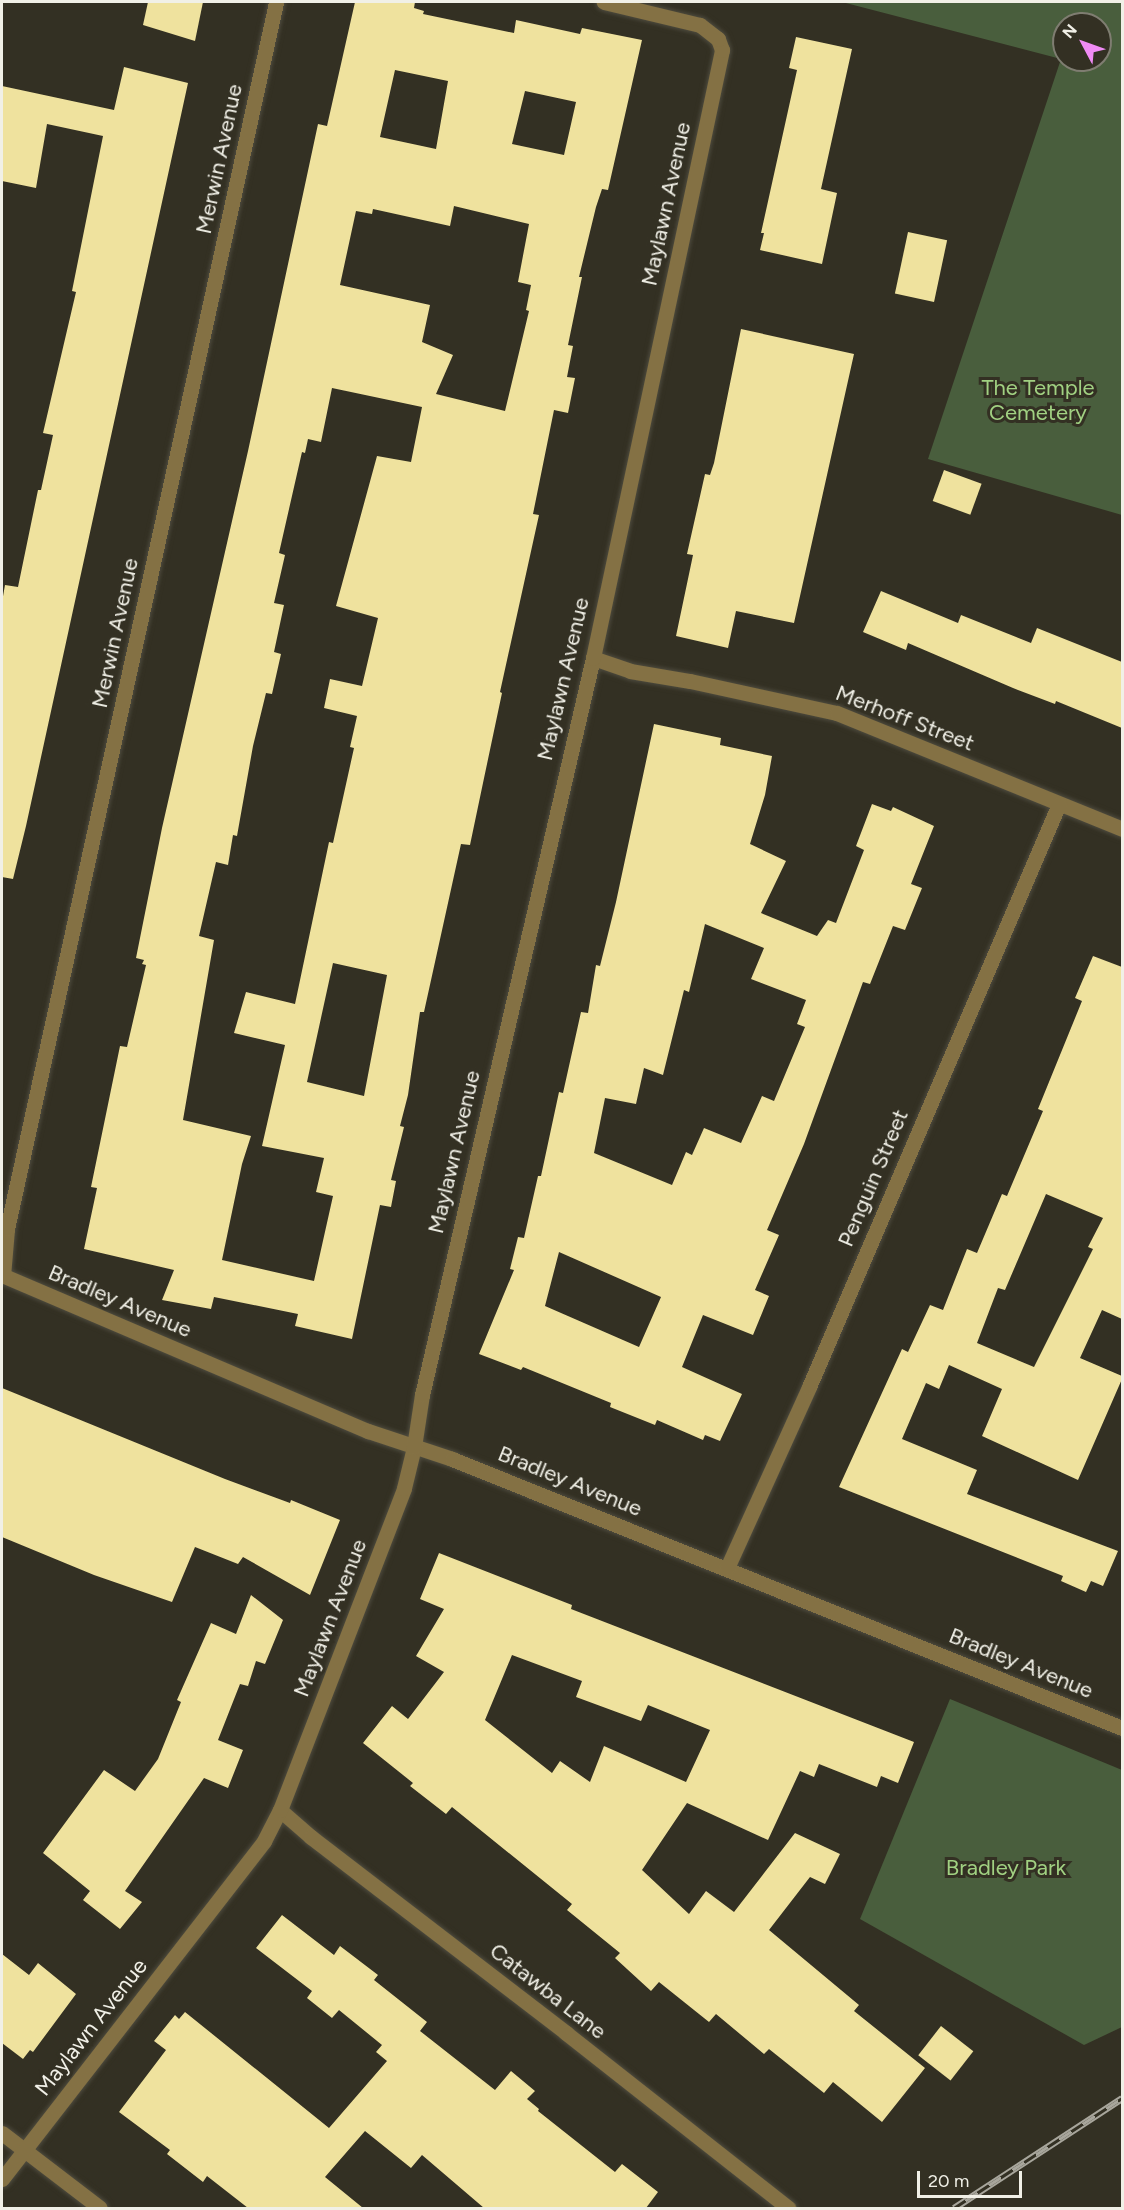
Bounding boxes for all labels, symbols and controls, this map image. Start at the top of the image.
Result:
north arrow [1052,12,1112,72]
text: N [1058,20,1081,42]
street label: Merwin Avenue [190,82,248,236]
street label: Maylawn Avenue [636,120,696,288]
park label: The Temple Cemetery [981,374,1095,426]
street label: Merwin Avenue [86,556,144,710]
street label: Maylawn Avenue [531,595,595,763]
street label: Merhoff Street [832,679,978,757]
street label: Maylawn Avenue [422,1068,486,1236]
street label: Penguin Street [832,1105,914,1251]
street label: Bradley Avenue [44,1259,196,1343]
street label: Bradley Avenue [494,1440,646,1522]
street label: Maylawn Avenue [288,1536,372,1700]
street label: Bradley Avenue [945,1622,1097,1704]
park label: Bradley Park [946,1855,1066,1881]
street label: Catawba Lane [485,1937,611,2045]
street label: Maylawn Avenue [29,1953,153,2101]
scale bar [920,2159,1025,2197]
text: 20 m [928,2170,969,2192]

